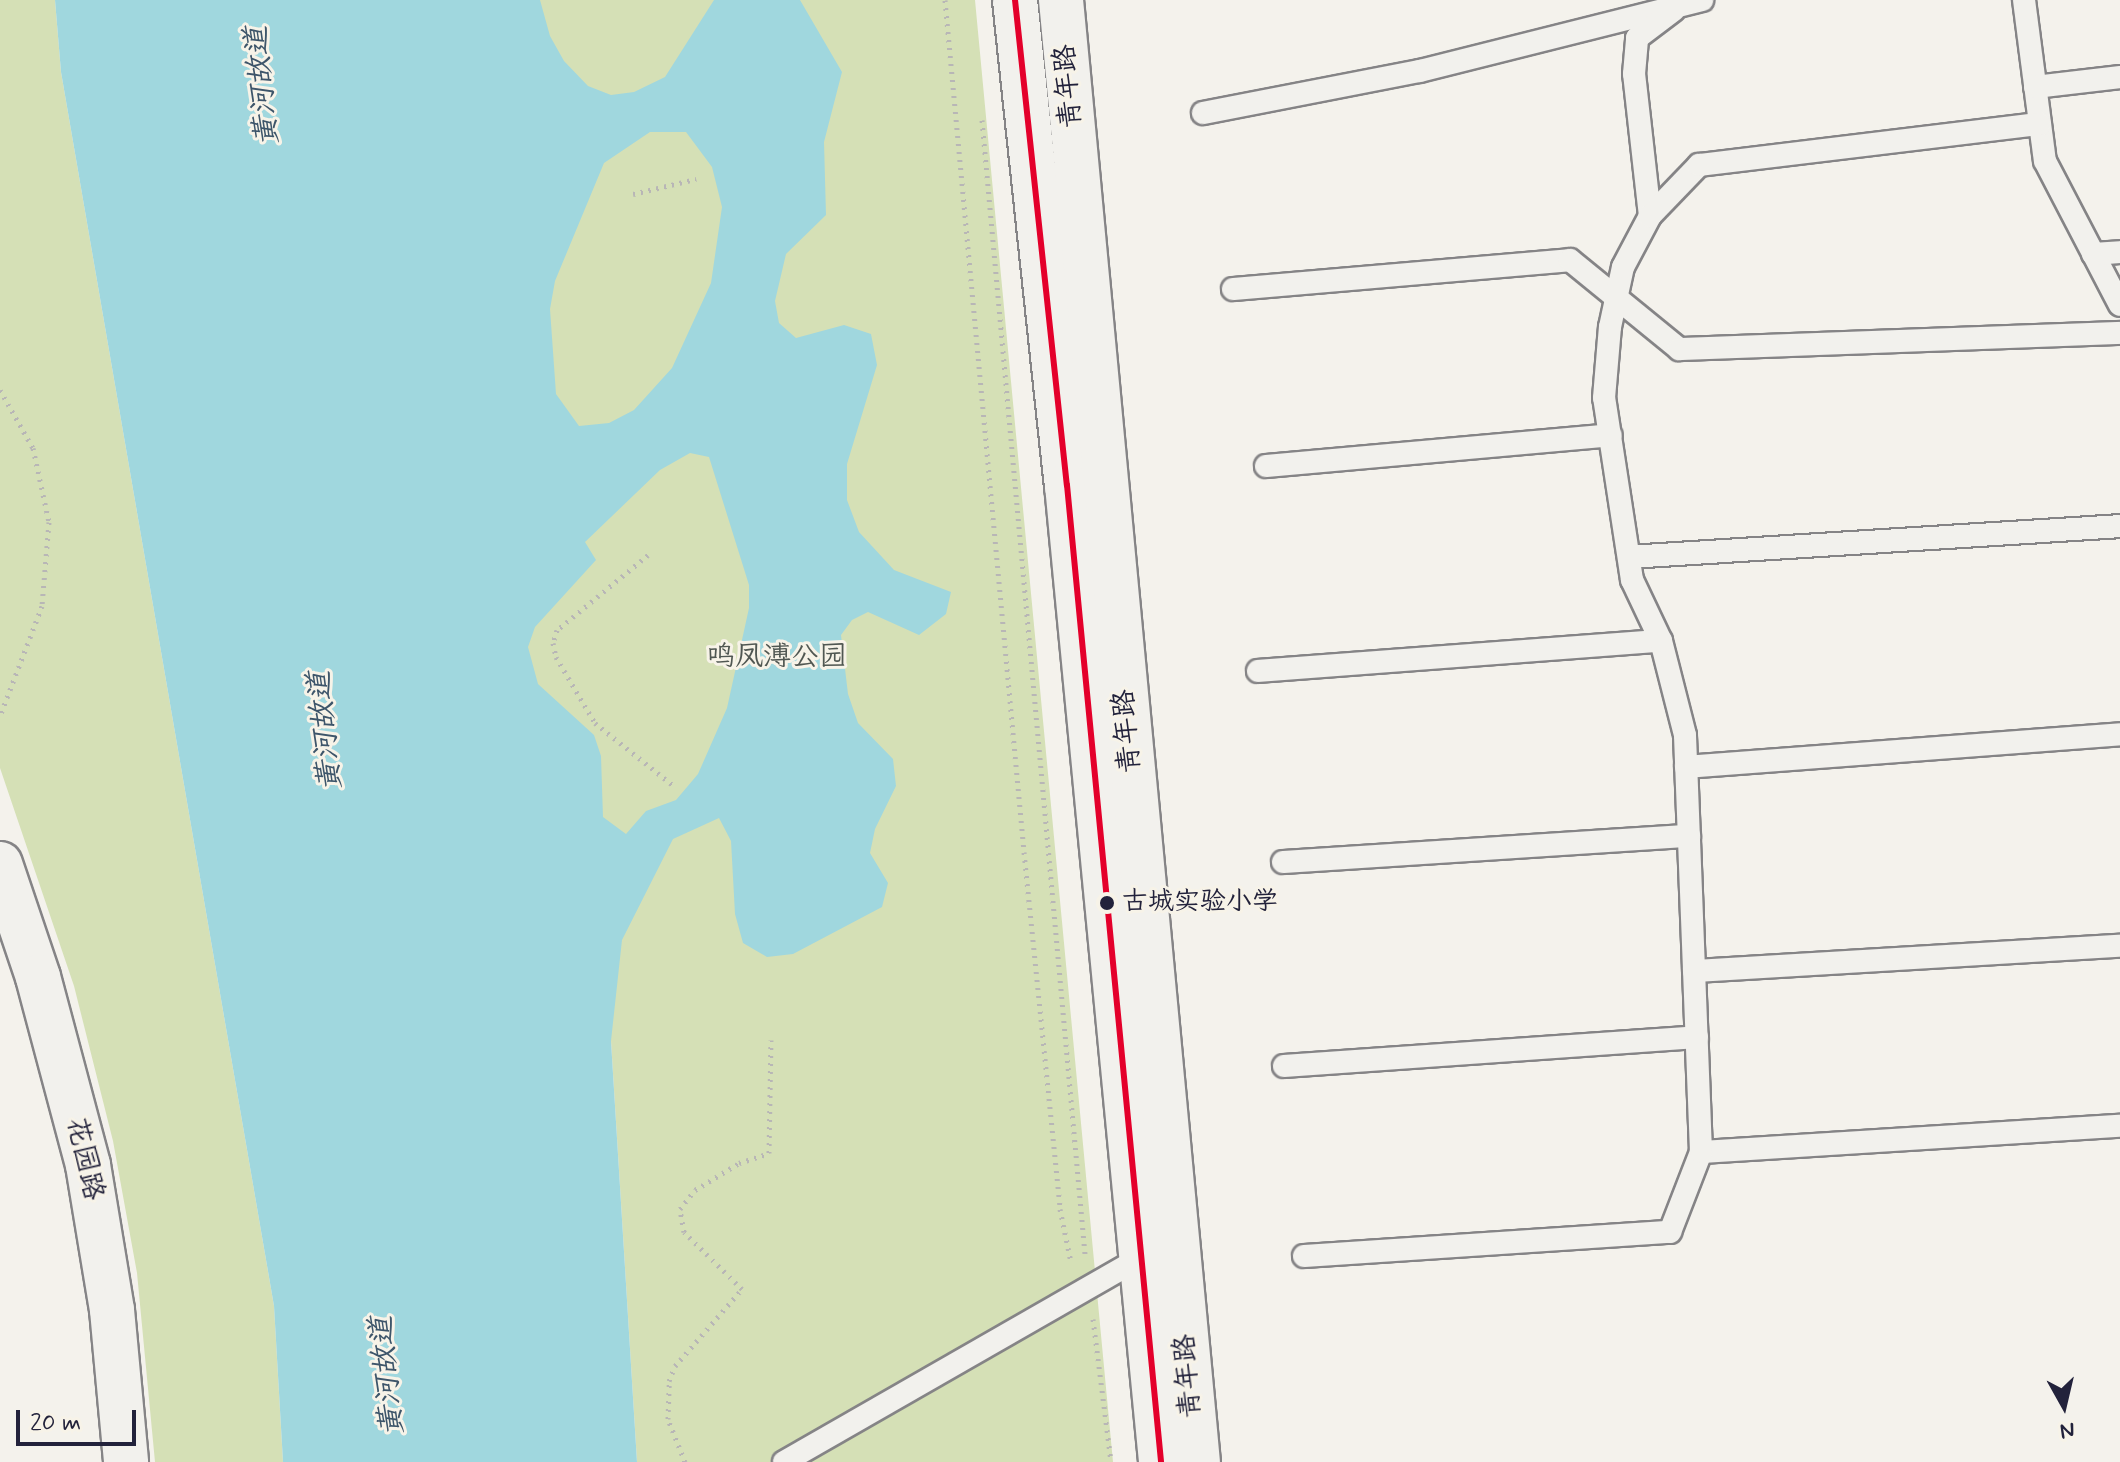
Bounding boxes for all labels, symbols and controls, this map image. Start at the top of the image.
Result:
water label: 黄河故道 [239,24,287,148]
street label: 青年路 [1049,43,1089,129]
park label: 鸣凤溥公园 [707,641,847,675]
water label: 黄河故道 [302,669,350,793]
street label: 青年路 [1108,688,1148,774]
place label: 古城实验小学 [1122,887,1278,919]
marker: 古城实验小学 [1099,895,1115,911]
street label: 花园路 [58,1114,110,1204]
water label: 黄河故道 [364,1314,412,1438]
street label: 青年路 [1169,1333,1209,1419]
north arrow [2024,1366,2104,1446]
scale bar [20,1394,140,1444]
text: 20 m [30,1408,81,1439]
text: N [2058,1415,2077,1445]

